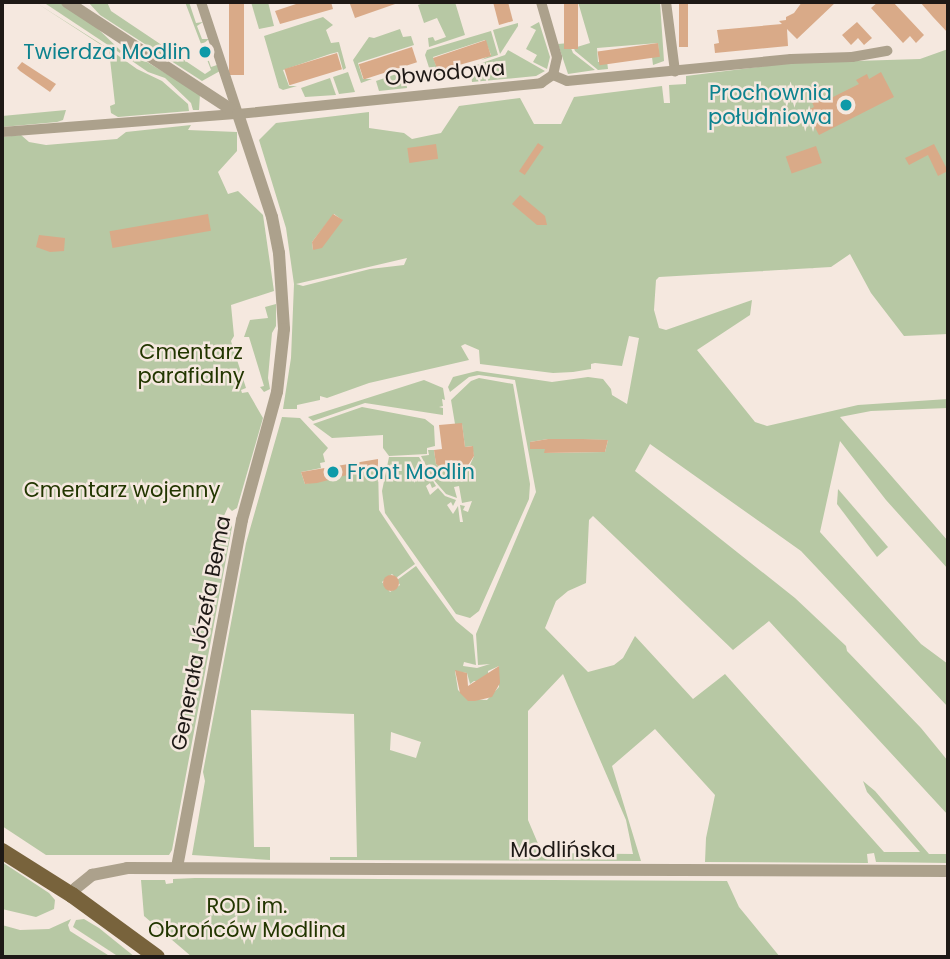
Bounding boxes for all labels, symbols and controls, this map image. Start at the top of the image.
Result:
place label: Twierdza Modlin [23,39,191,65]
marker: Twierdza Modlin [197,44,213,60]
street label: Obwodowa [384,55,506,91]
place label: Prochownia południowa [708,80,832,130]
marker: Prochownia południowa [838,97,854,113]
park label: Cmentarz parafialny [137,339,245,389]
place label: Front Modlin [347,459,475,485]
marker: Front Modlin [325,464,341,480]
park label: Cmentarz wojenny [24,477,220,503]
street label: Generała Józefa Bema [166,514,236,752]
street label: Modlińska [510,837,616,863]
park label: ROD im. Obrońców Modlina [148,893,346,943]

